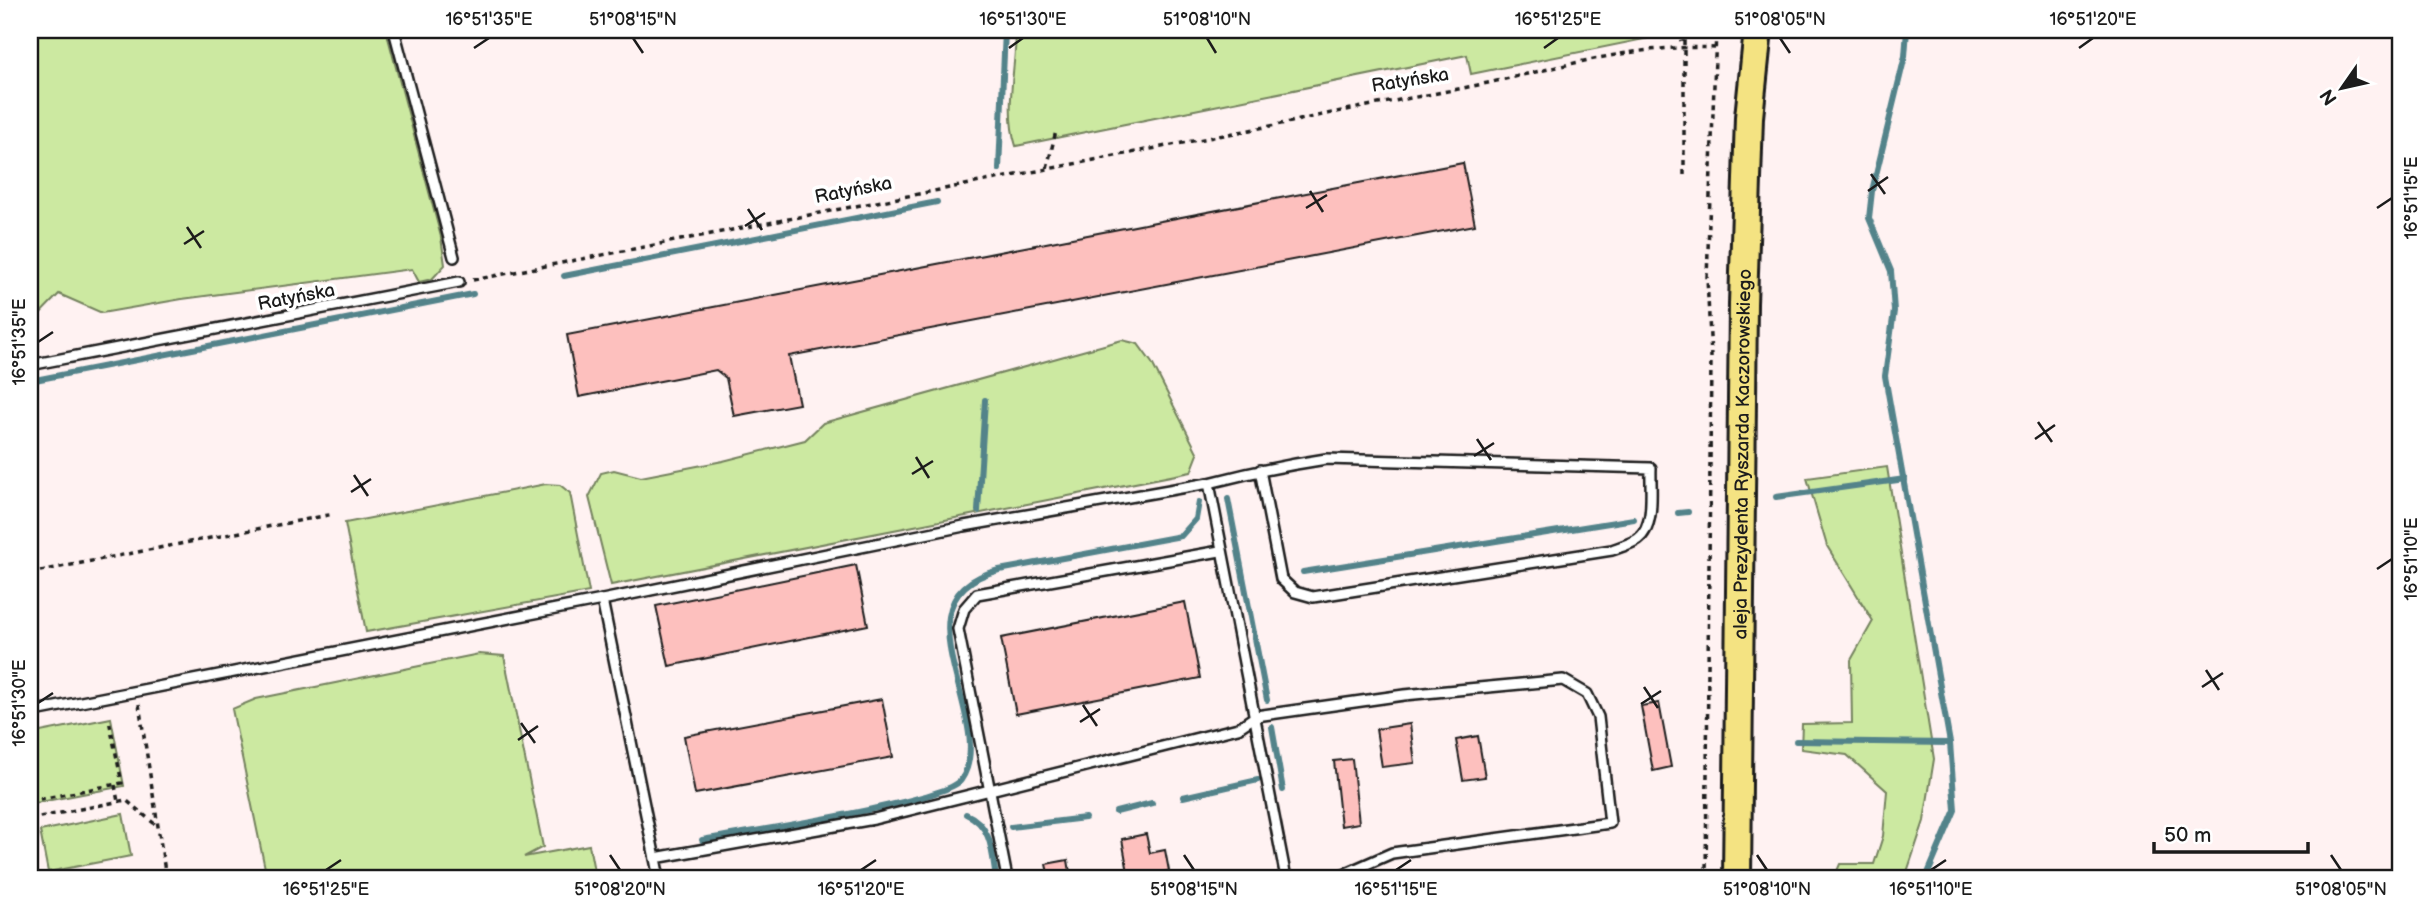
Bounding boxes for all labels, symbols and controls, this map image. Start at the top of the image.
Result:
text: 16°51'35"E [445,9,533,30]
text: 51°08'15"N [589,9,677,30]
text: 16°51'30"E [979,9,1067,30]
text: 51°08'10"N [1163,9,1251,30]
text: 16°51'25"E [1515,9,1601,30]
text: 51°08'05"N [1734,9,1826,30]
text: 16°51'20"E [2050,9,2137,30]
north arrow [2308,52,2378,122]
street label: Ratyńska [1370,63,1451,98]
text: N [2316,84,2343,109]
text: 16°51'15"E [2401,156,2422,240]
street label: Ratyńska [813,172,894,209]
street label: aleja Prezydenta Ryszarda Kaczorowskiego [1729,268,1757,640]
street label: Ratyńska [256,279,337,316]
text: 16°51'35"E [9,298,30,386]
text: 16°51'10"E [2401,517,2422,601]
text: 16°51'30"E [9,659,30,747]
scale bar [2154,810,2308,854]
text: 50 m [2164,823,2211,848]
text: 16°51'25"E [283,879,369,900]
text: 51°08'20"N [574,879,666,900]
text: 16°51'20"E [818,879,905,900]
text: 51°08'15"N [1150,879,1238,900]
text: 16°51'15"E [1354,879,1438,900]
text: 51°08'10"N [1723,879,1811,900]
text: 16°51'10"E [1889,879,1973,900]
text: 51°08'05"N [2295,879,2387,900]

